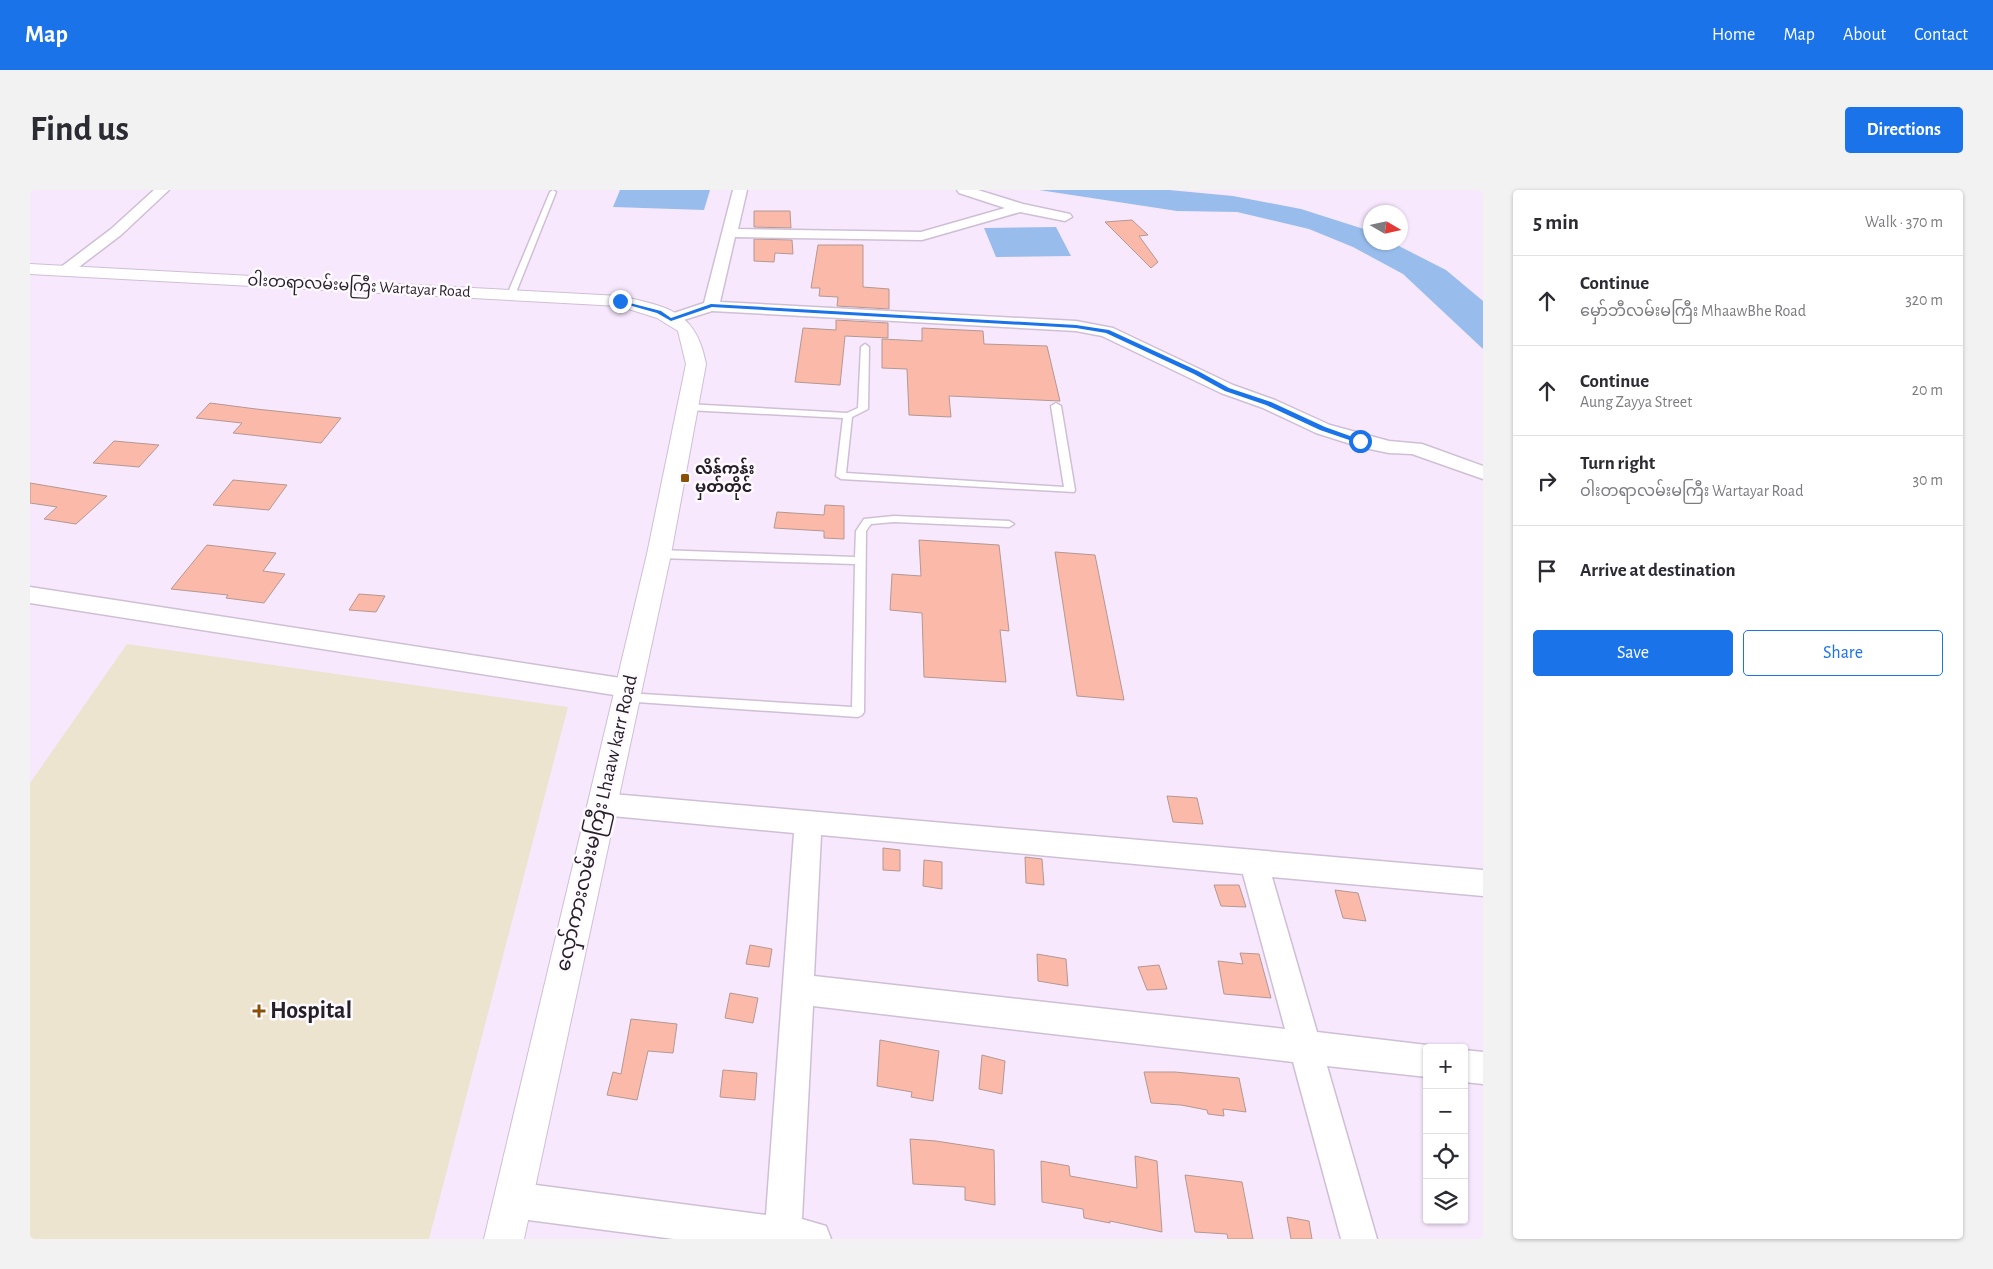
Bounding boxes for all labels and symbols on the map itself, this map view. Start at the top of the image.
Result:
north arrow [1363,205,1408,250]
street label: ဝါးတရာလမ်းမကြီး Wartayar Road [247,268,471,305]
route end [609,290,632,313]
route start [1349,430,1372,453]
place label: လိန်ကုန်း မှတ်တိုင် [695,457,755,500]
marker: လိန်ကုန်း မှတ်တိုင် [679,472,691,484]
street label: လှော်ကားလမ်းမကြီး Lhaaw karr Road [548,672,647,975]
place label: Hospital [270,999,352,1023]
marker: Hospital [252,1004,266,1018]

